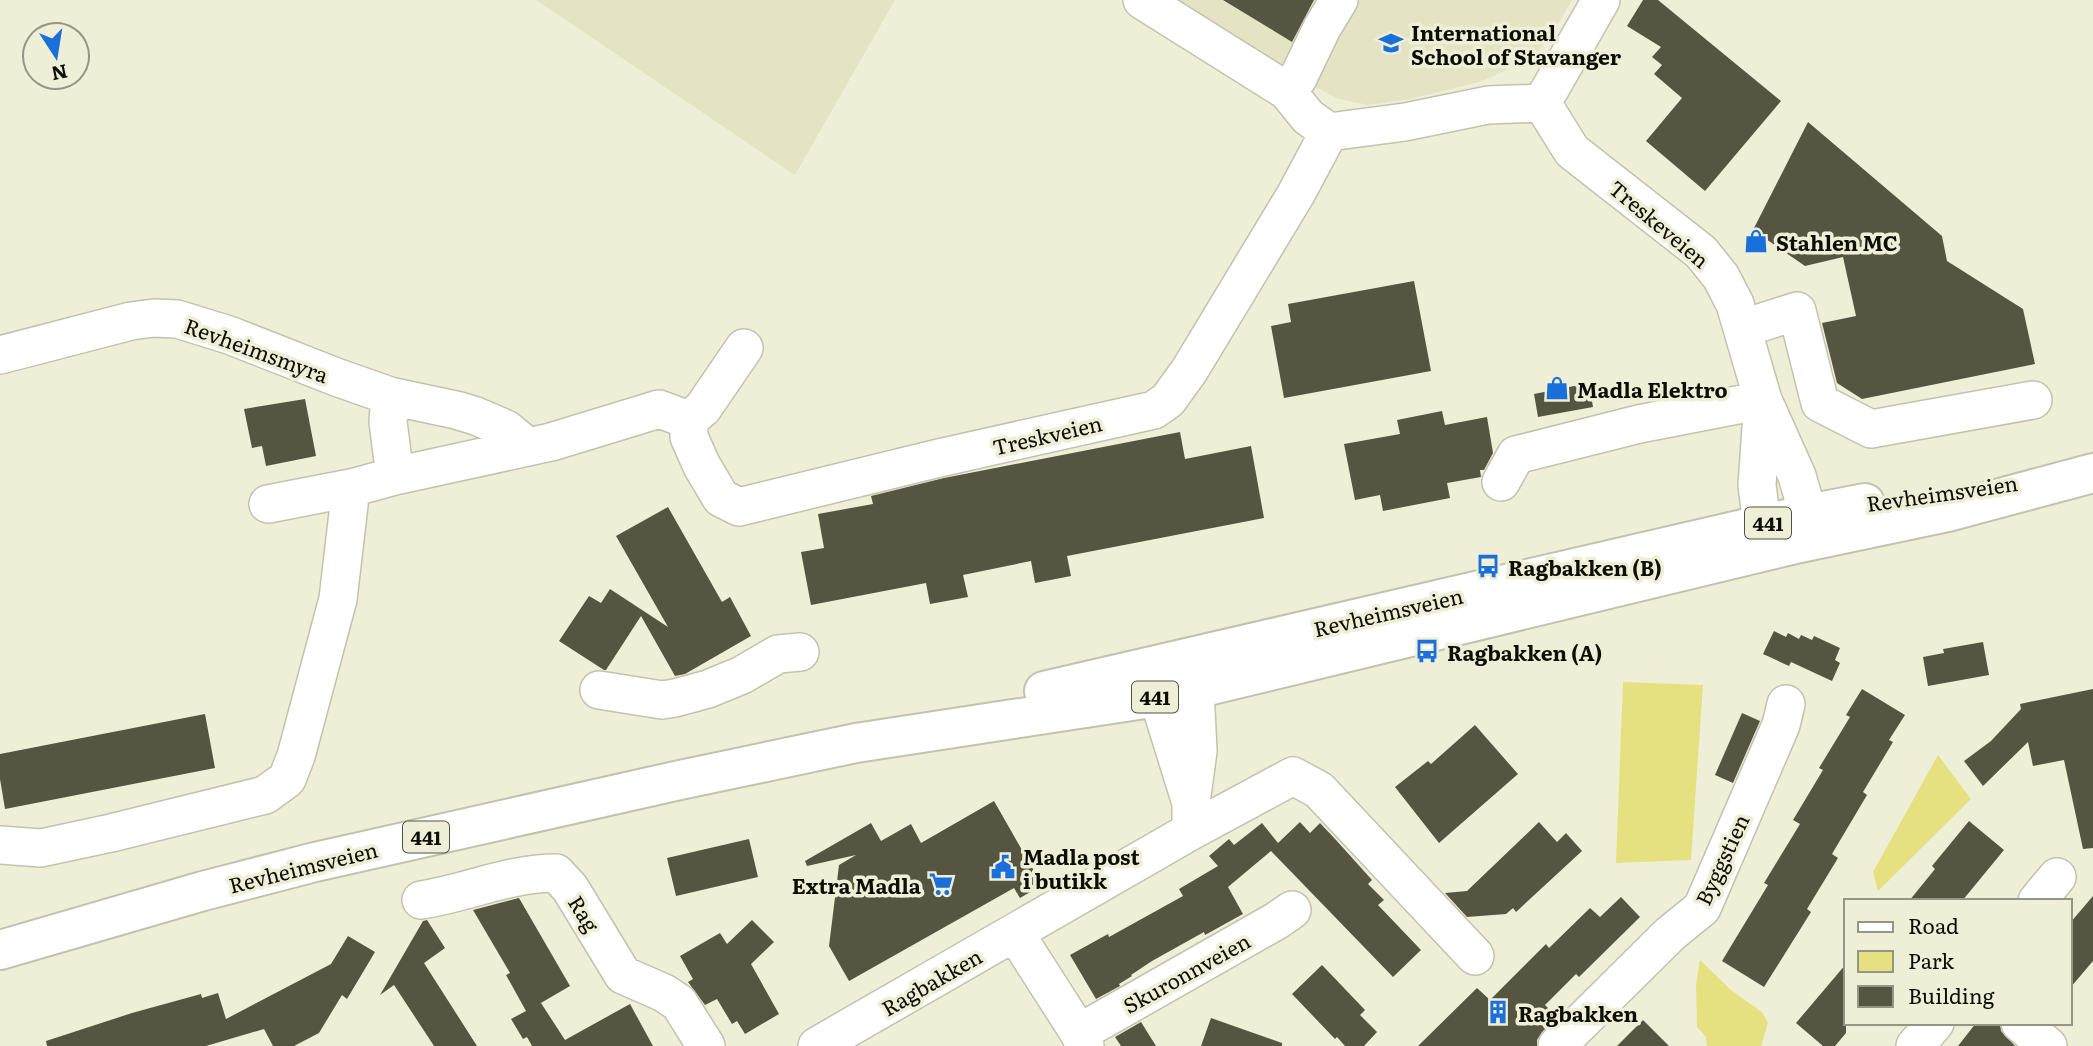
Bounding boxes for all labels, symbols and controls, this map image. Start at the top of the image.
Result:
place label: International School of Stavanger [1411,16,1622,71]
north arrow [21,21,91,91]
school or university icon: International School of Stavanger [1377,29,1405,57]
text: N [49,58,70,89]
street label: Treskeveien [1603,172,1717,274]
place label: Stahlen MC [1776,226,1898,257]
shop icon: Stahlen MC [1742,227,1770,255]
street label: Revheimsmyra [181,309,334,390]
place label: Madla Elektro [1577,373,1728,404]
shop icon: Madla Elektro [1543,374,1571,402]
street label: Treskveien [989,406,1105,462]
street label: Revheimsveien [1864,466,2020,518]
road number: 441 [1745,508,1791,538]
place label: Ragbakken (B) [1508,551,1662,582]
bus stop icon: Ragbakken (B) [1474,552,1502,580]
street label: Revheimsveien [1310,579,1466,643]
place label: Ragbakken (A) [1447,636,1602,667]
bus stop icon: Ragbakken (A) [1413,637,1441,665]
road number: 441 [1132,682,1178,712]
street label: Byggstien [1686,808,1756,910]
road number: 441 [403,822,449,852]
street label: Revheimsveien [225,832,381,899]
place label: Madla post i butikk [1023,840,1140,895]
public building icon: Madla post i butikk [989,853,1017,881]
place label: Extra Madla [792,869,922,900]
supermarket icon: Extra Madla [927,870,955,898]
street label: Rag [562,889,608,938]
legend [1844,899,2072,1025]
text: Road [1908,909,1959,940]
street label: Skuronnveien [1117,924,1255,1020]
street label: Ragbakken [875,940,987,1022]
text: Park [1908,944,1954,975]
text: Building [1908,979,1995,1010]
place label: Ragbakken [1518,997,1639,1028]
building icon: Ragbakken [1484,998,1512,1026]

